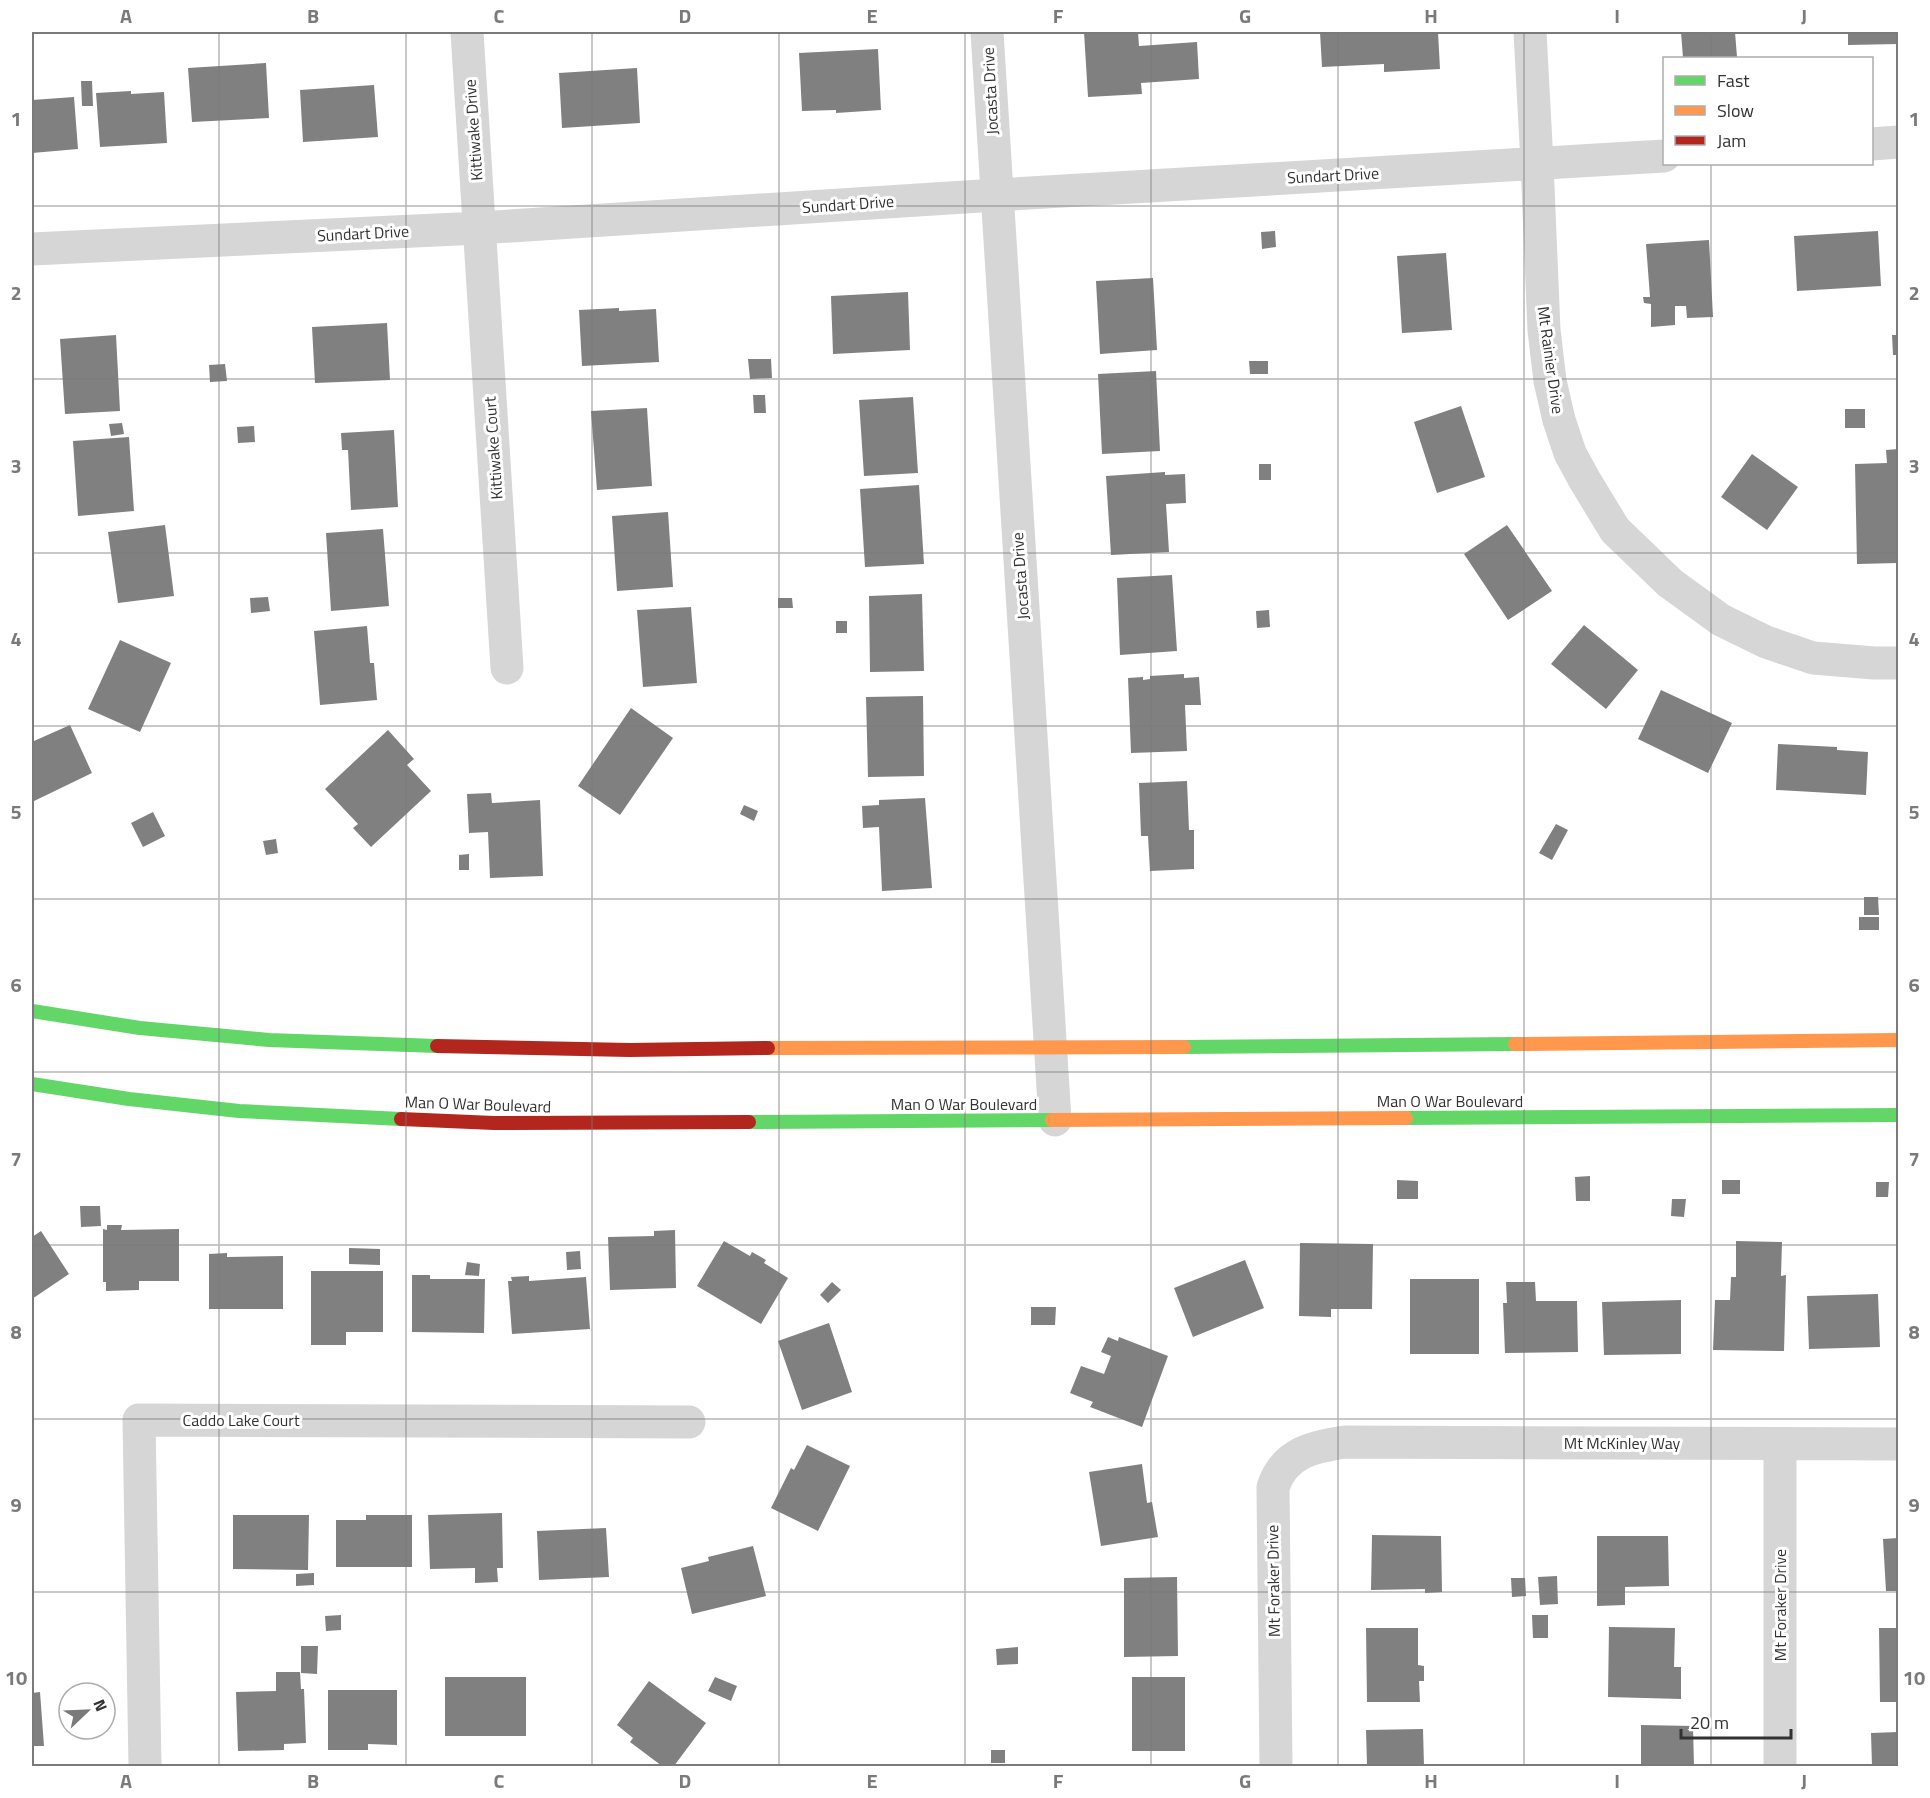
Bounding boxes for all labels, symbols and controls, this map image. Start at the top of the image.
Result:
text: A [120,0,132,31]
text: B [307,0,319,31]
text: C [494,0,505,31]
text: D [679,0,691,31]
text: E [866,0,878,31]
text: F [1053,0,1064,31]
text: G [1239,0,1251,31]
text: H [1424,0,1438,31]
text: I [1614,0,1620,31]
text: J [1801,0,1807,31]
street label: Jocasta Drive [976,47,1004,135]
legend [1663,57,1873,165]
text: Fast [1717,67,1750,94]
street label: Kittiwake Drive [457,79,489,181]
text: Slow [1717,97,1754,124]
text: 1 [10,103,22,134]
text: 1 [1908,103,1920,134]
text: Jam [1717,127,1746,154]
street label: Sundart Drive [1286,161,1380,189]
street label: Sundart Drive [801,189,895,219]
street label: Sundart Drive [316,219,410,247]
text: 2 [10,277,22,308]
text: 2 [1908,277,1920,308]
street label: Mt Rainier Drive [1532,305,1570,415]
street label: Kittiwake Court [477,395,509,500]
text: 3 [10,450,22,481]
text: 3 [1908,450,1920,481]
street label: Jocasta Drive [1005,531,1035,621]
text: 4 [10,623,22,654]
text: 4 [1908,623,1920,654]
text: 5 [10,796,22,827]
text: 5 [1908,796,1920,827]
text: 6 [10,969,22,1000]
text: 6 [1908,969,1920,1000]
street label: Man O War Boulevard [404,1089,552,1119]
street label: Man O War Boulevard [1377,1089,1523,1113]
street label: Man O War Boulevard [891,1092,1037,1116]
text: 7 [10,1143,22,1174]
text: 7 [1908,1143,1920,1174]
text: 8 [10,1316,22,1347]
text: 8 [1908,1316,1920,1347]
street label: Caddo Lake Court [183,1408,300,1432]
street label: Mt McKinley Way [1564,1431,1681,1455]
text: 9 [10,1489,22,1520]
text: 9 [1908,1489,1920,1520]
street label: Mt Foraker Drive [1260,1525,1286,1637]
street label: Mt Foraker Drive [1768,1549,1792,1661]
text: 10 [5,1662,27,1693]
text: 10 [1903,1662,1925,1693]
north arrow [57,1681,117,1741]
text: N [88,1695,114,1715]
scale bar [1681,1702,1790,1740]
text: 20 m [1690,1709,1729,1736]
text: A [120,1765,132,1796]
text: B [307,1765,319,1796]
text: C [494,1765,505,1796]
text: D [679,1765,691,1796]
text: E [866,1765,878,1796]
text: F [1053,1765,1064,1796]
text: G [1239,1765,1251,1796]
text: H [1424,1765,1438,1796]
text: I [1614,1765,1620,1796]
text: J [1801,1765,1807,1796]

